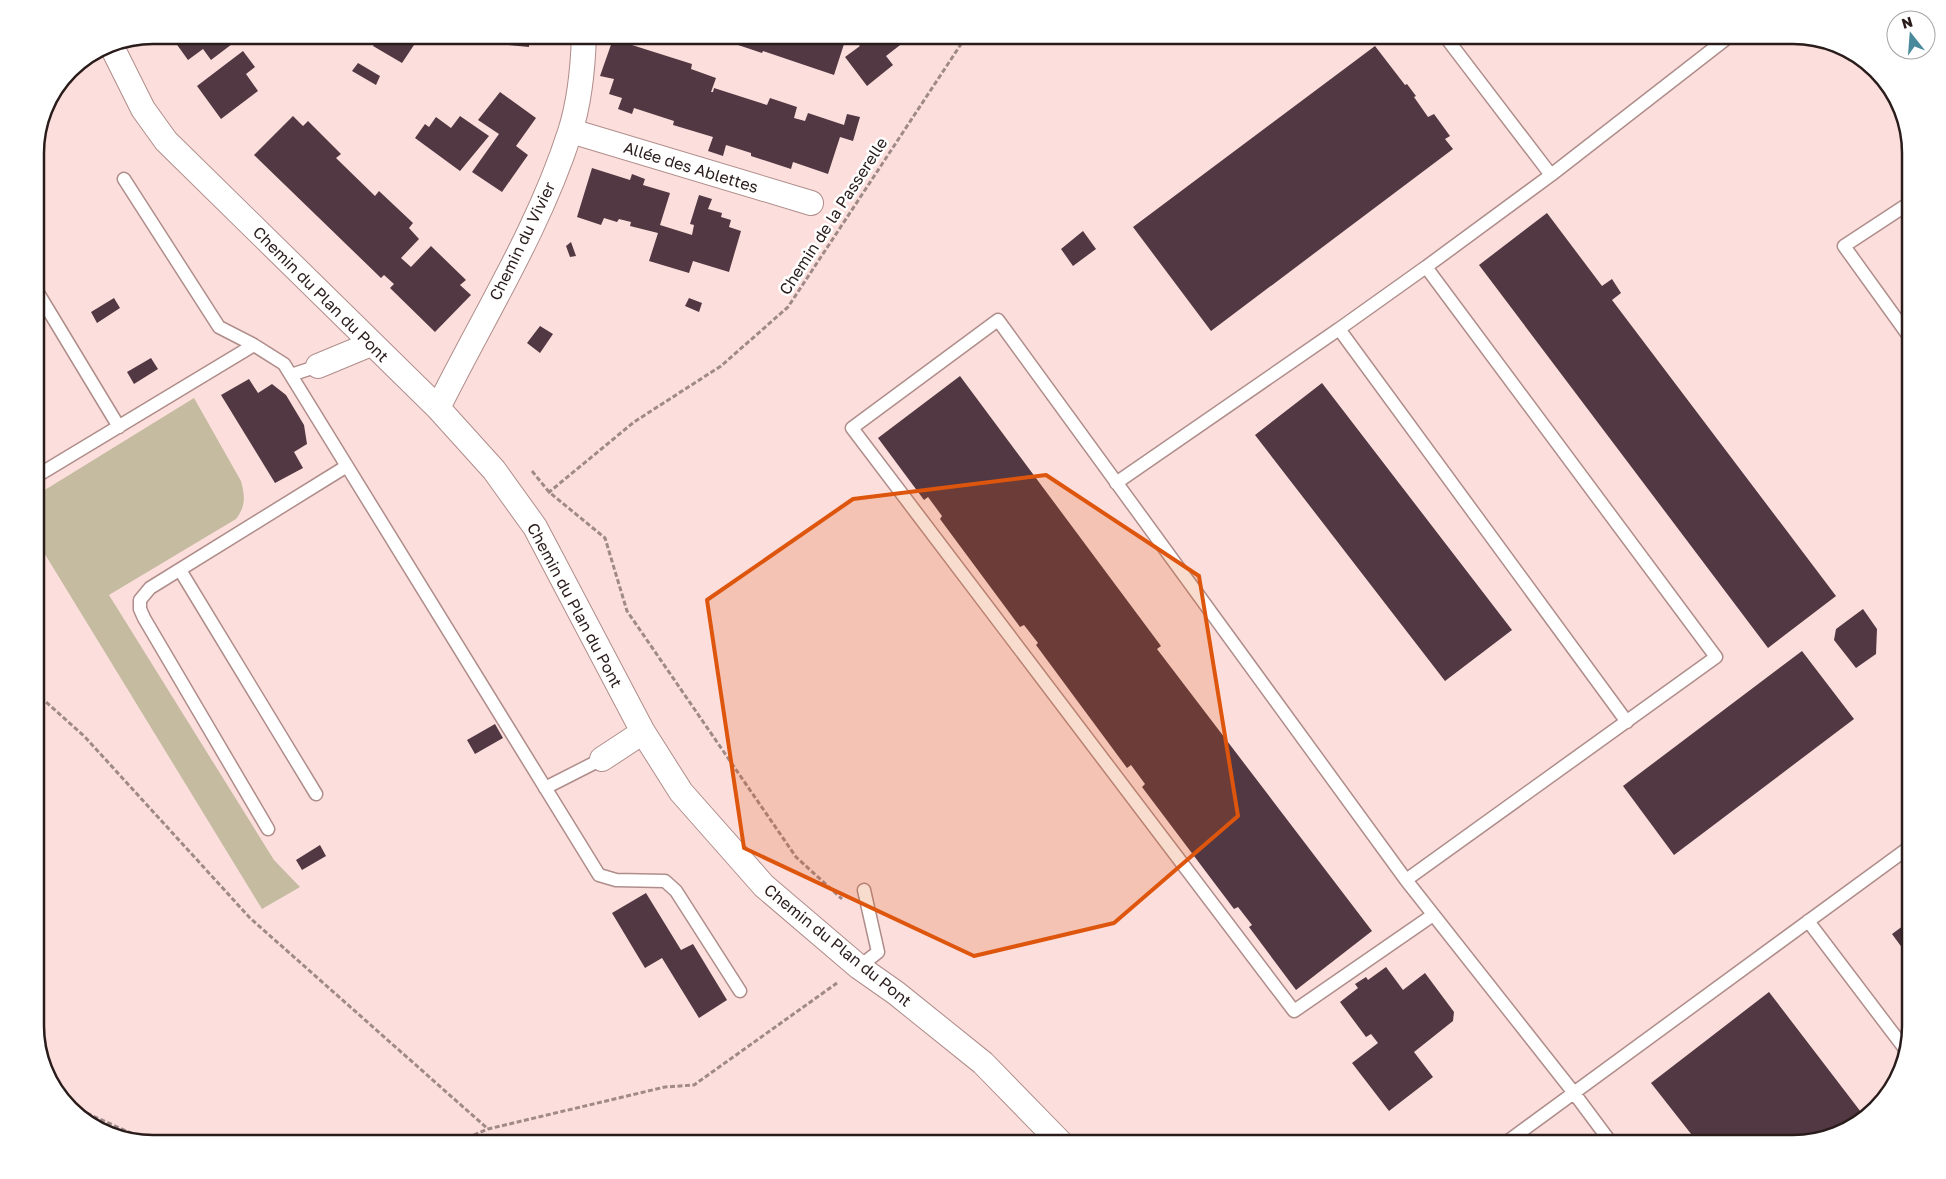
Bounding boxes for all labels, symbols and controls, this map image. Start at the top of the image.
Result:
north arrow [1886,10,1936,60]
text: N [1899,12,1915,32]
street label: Chemin de la Passerelle [775,133,891,299]
street label: Allée des Ablettes [621,137,761,197]
street label: Chemin du Vivier [485,178,559,304]
street label: Chemin du Plan du Pont [249,222,393,366]
street label: Chemin du Plan du Pont [523,519,627,691]
street label: Chemin du Plan du Pont [760,879,916,1011]

